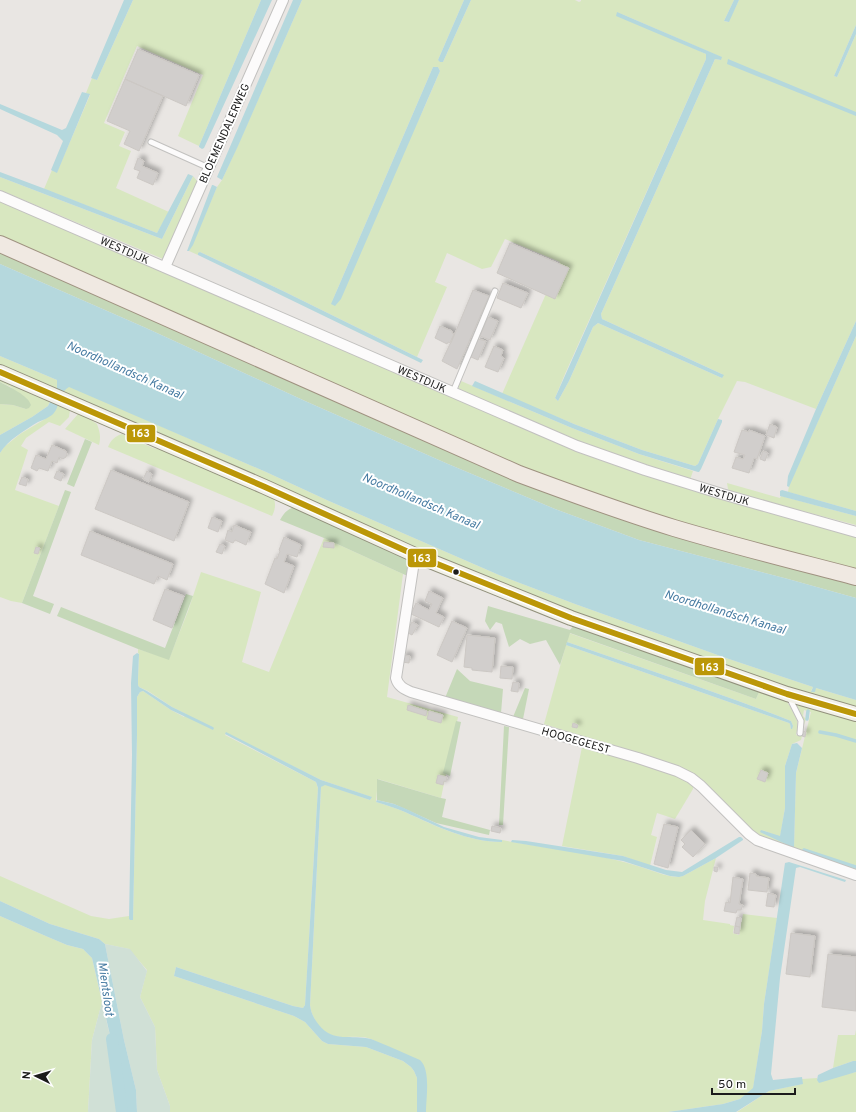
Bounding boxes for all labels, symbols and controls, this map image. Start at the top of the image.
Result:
street label: BLOEMENDALERWEG [197,81,253,186]
street label: WESTDIJK [98,234,151,268]
water label: Noordhollandsch Kanaal [64,338,186,404]
street label: WESTDIJK [395,363,448,397]
line badge: 163 [126,424,156,443]
text: 163 [132,427,150,441]
water label: Noordhollandsch Kanaal [360,470,482,534]
street label: WESTDIJK [697,481,751,509]
line badge: 163 [407,548,437,568]
text: 163 [413,552,431,566]
unlabelled marker [451,567,461,577]
water label: Noordhollandsch Kanaal [662,587,788,639]
line badge: 163 [694,657,725,676]
text: 163 [701,661,719,675]
street label: HOOGEGEEST [540,724,612,757]
water label: Mientsloot [93,961,117,1018]
north arrow [16,1056,56,1096]
scale bar [712,1070,795,1096]
text: N [20,1071,34,1080]
text: 50 m [718,1077,746,1093]

